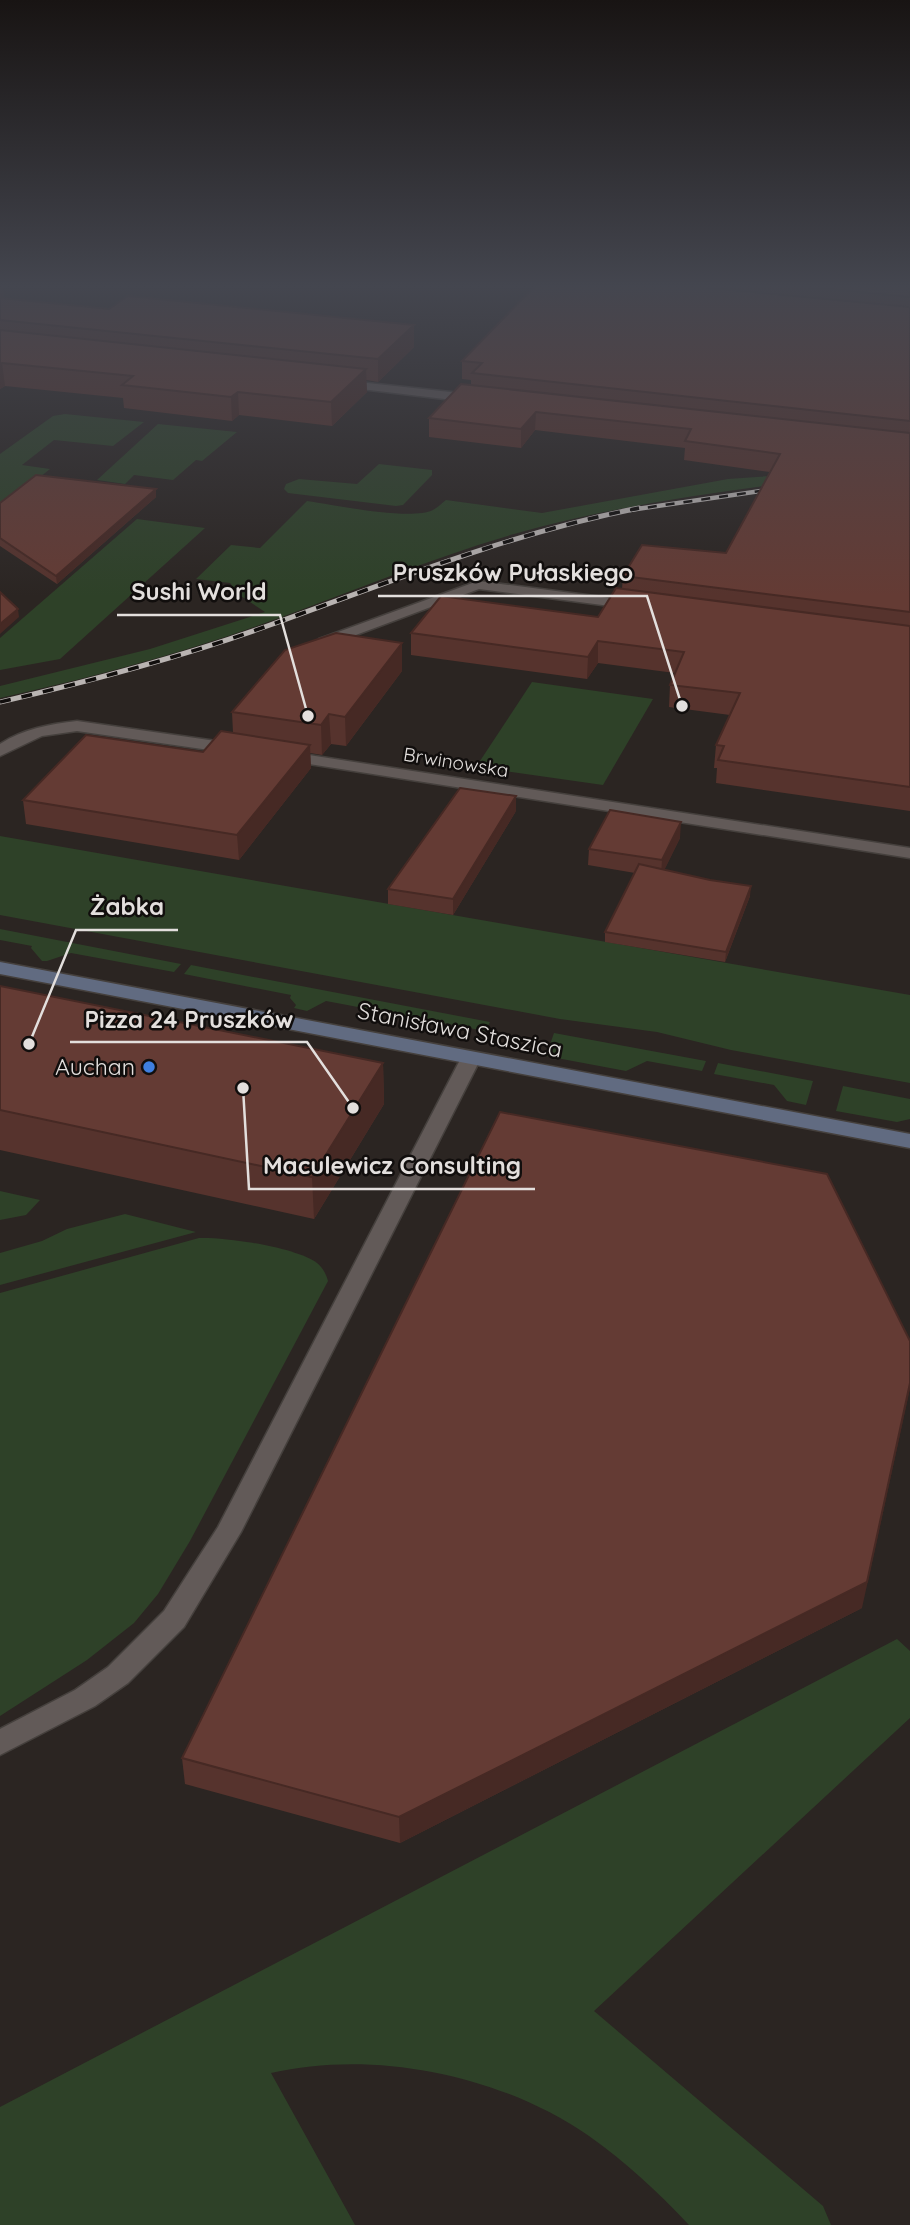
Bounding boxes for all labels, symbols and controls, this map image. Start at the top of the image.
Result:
callout: Pruszków Pułaskiego [378,551,647,596]
text: Pruszków Pułaskiego [393,557,633,587]
callout: Sushi World [117,570,280,615]
text: Sushi World [131,576,267,606]
street label: Brwinowska [402,742,510,782]
callout: Żabka [76,885,178,930]
text: Żabka [90,891,164,921]
street label: Stanisława Staszica [355,995,565,1064]
callout: Pizza 24 Pruszków [70,997,307,1042]
text: Pizza 24 Pruszków [85,1004,293,1034]
place label: Auchan [55,1052,135,1081]
marker: Auchan [141,1059,157,1075]
callout: Maculewicz Consulting [249,1144,535,1189]
text: Maculewicz Consulting [263,1150,521,1180]

